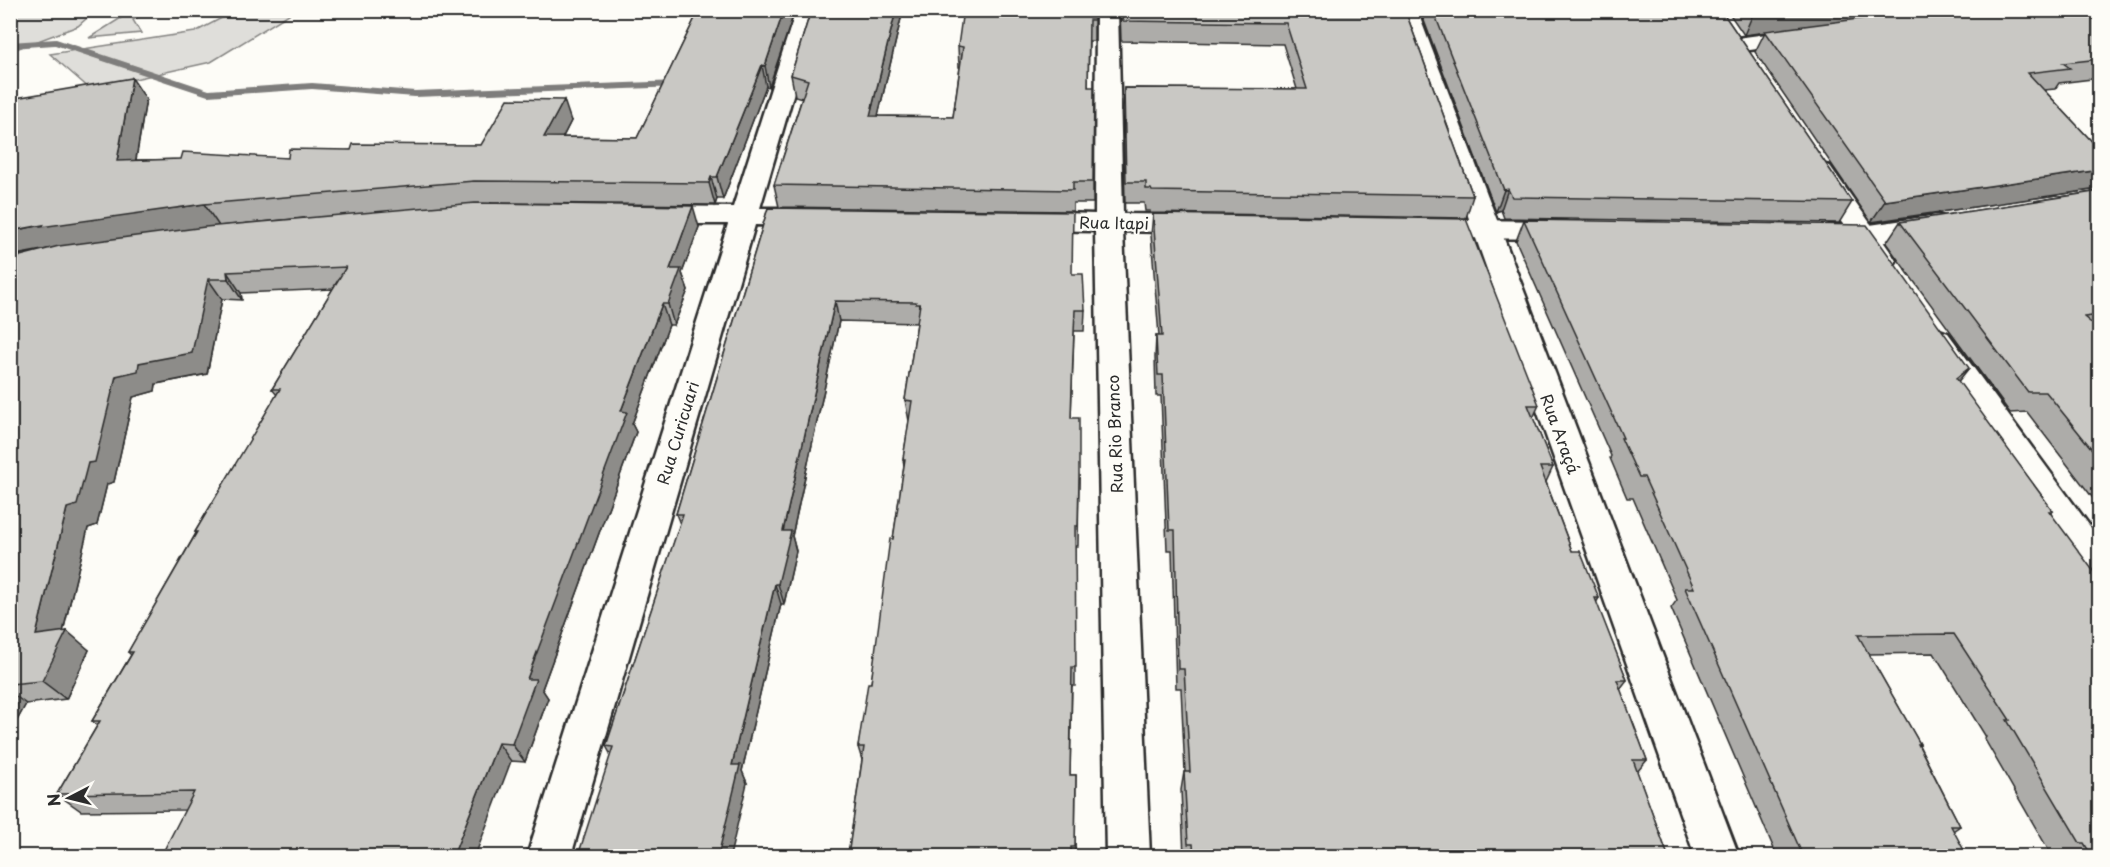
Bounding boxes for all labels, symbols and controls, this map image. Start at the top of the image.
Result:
street label: Rua Itapi [1079,209,1149,235]
street label: Rua Rio Branco [1100,374,1128,494]
street label: Rua Curicuari [650,378,704,488]
street label: Rua Araçá [1535,390,1586,477]
north arrow [39,768,99,828]
text: N [40,792,66,808]

